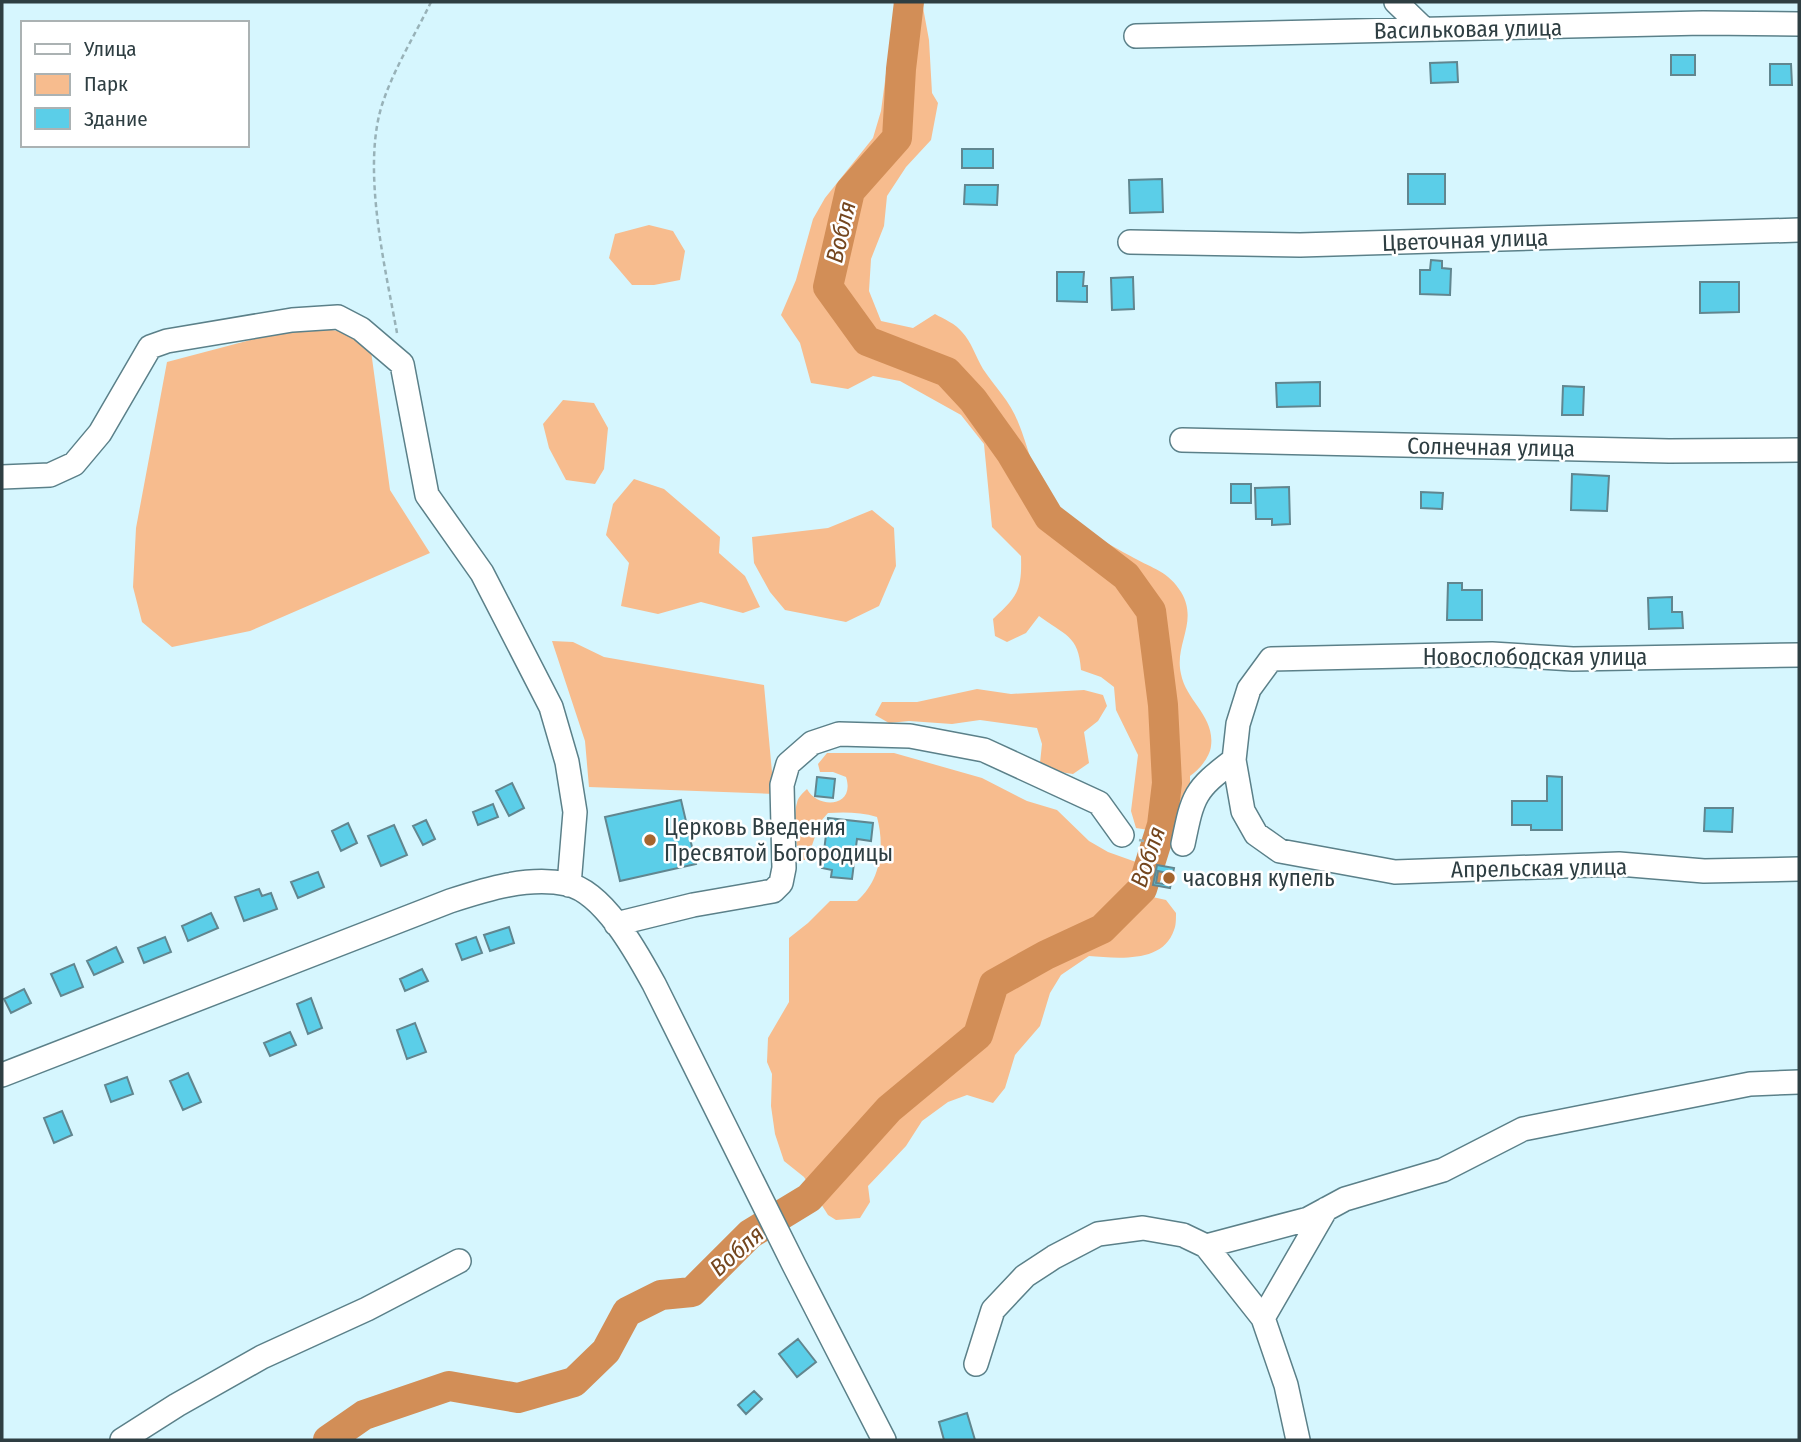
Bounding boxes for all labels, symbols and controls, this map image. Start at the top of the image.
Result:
street label: Васильковая улица [1374,13,1562,45]
legend [21,21,248,147]
text: Улица [83,36,137,62]
text: Парк [84,71,128,97]
text: Здание [84,106,148,132]
water label: Вобля [820,198,862,266]
street label: Цветочная улица [1381,223,1549,257]
street label: Солнечная улица [1407,432,1575,462]
street label: Новослободская улица [1423,643,1647,671]
place label: Церковь Введения Пресвятой Богородицы [664,813,893,867]
water label: Вобля [1125,823,1171,891]
marker: Церковь Введения Пресвятой Богородицы [642,832,658,848]
street label: Апрельская улица [1451,852,1627,884]
place label: часовня купель [1183,864,1335,892]
marker: часовня купель [1161,870,1177,886]
water label: Вобля [704,1220,770,1282]

